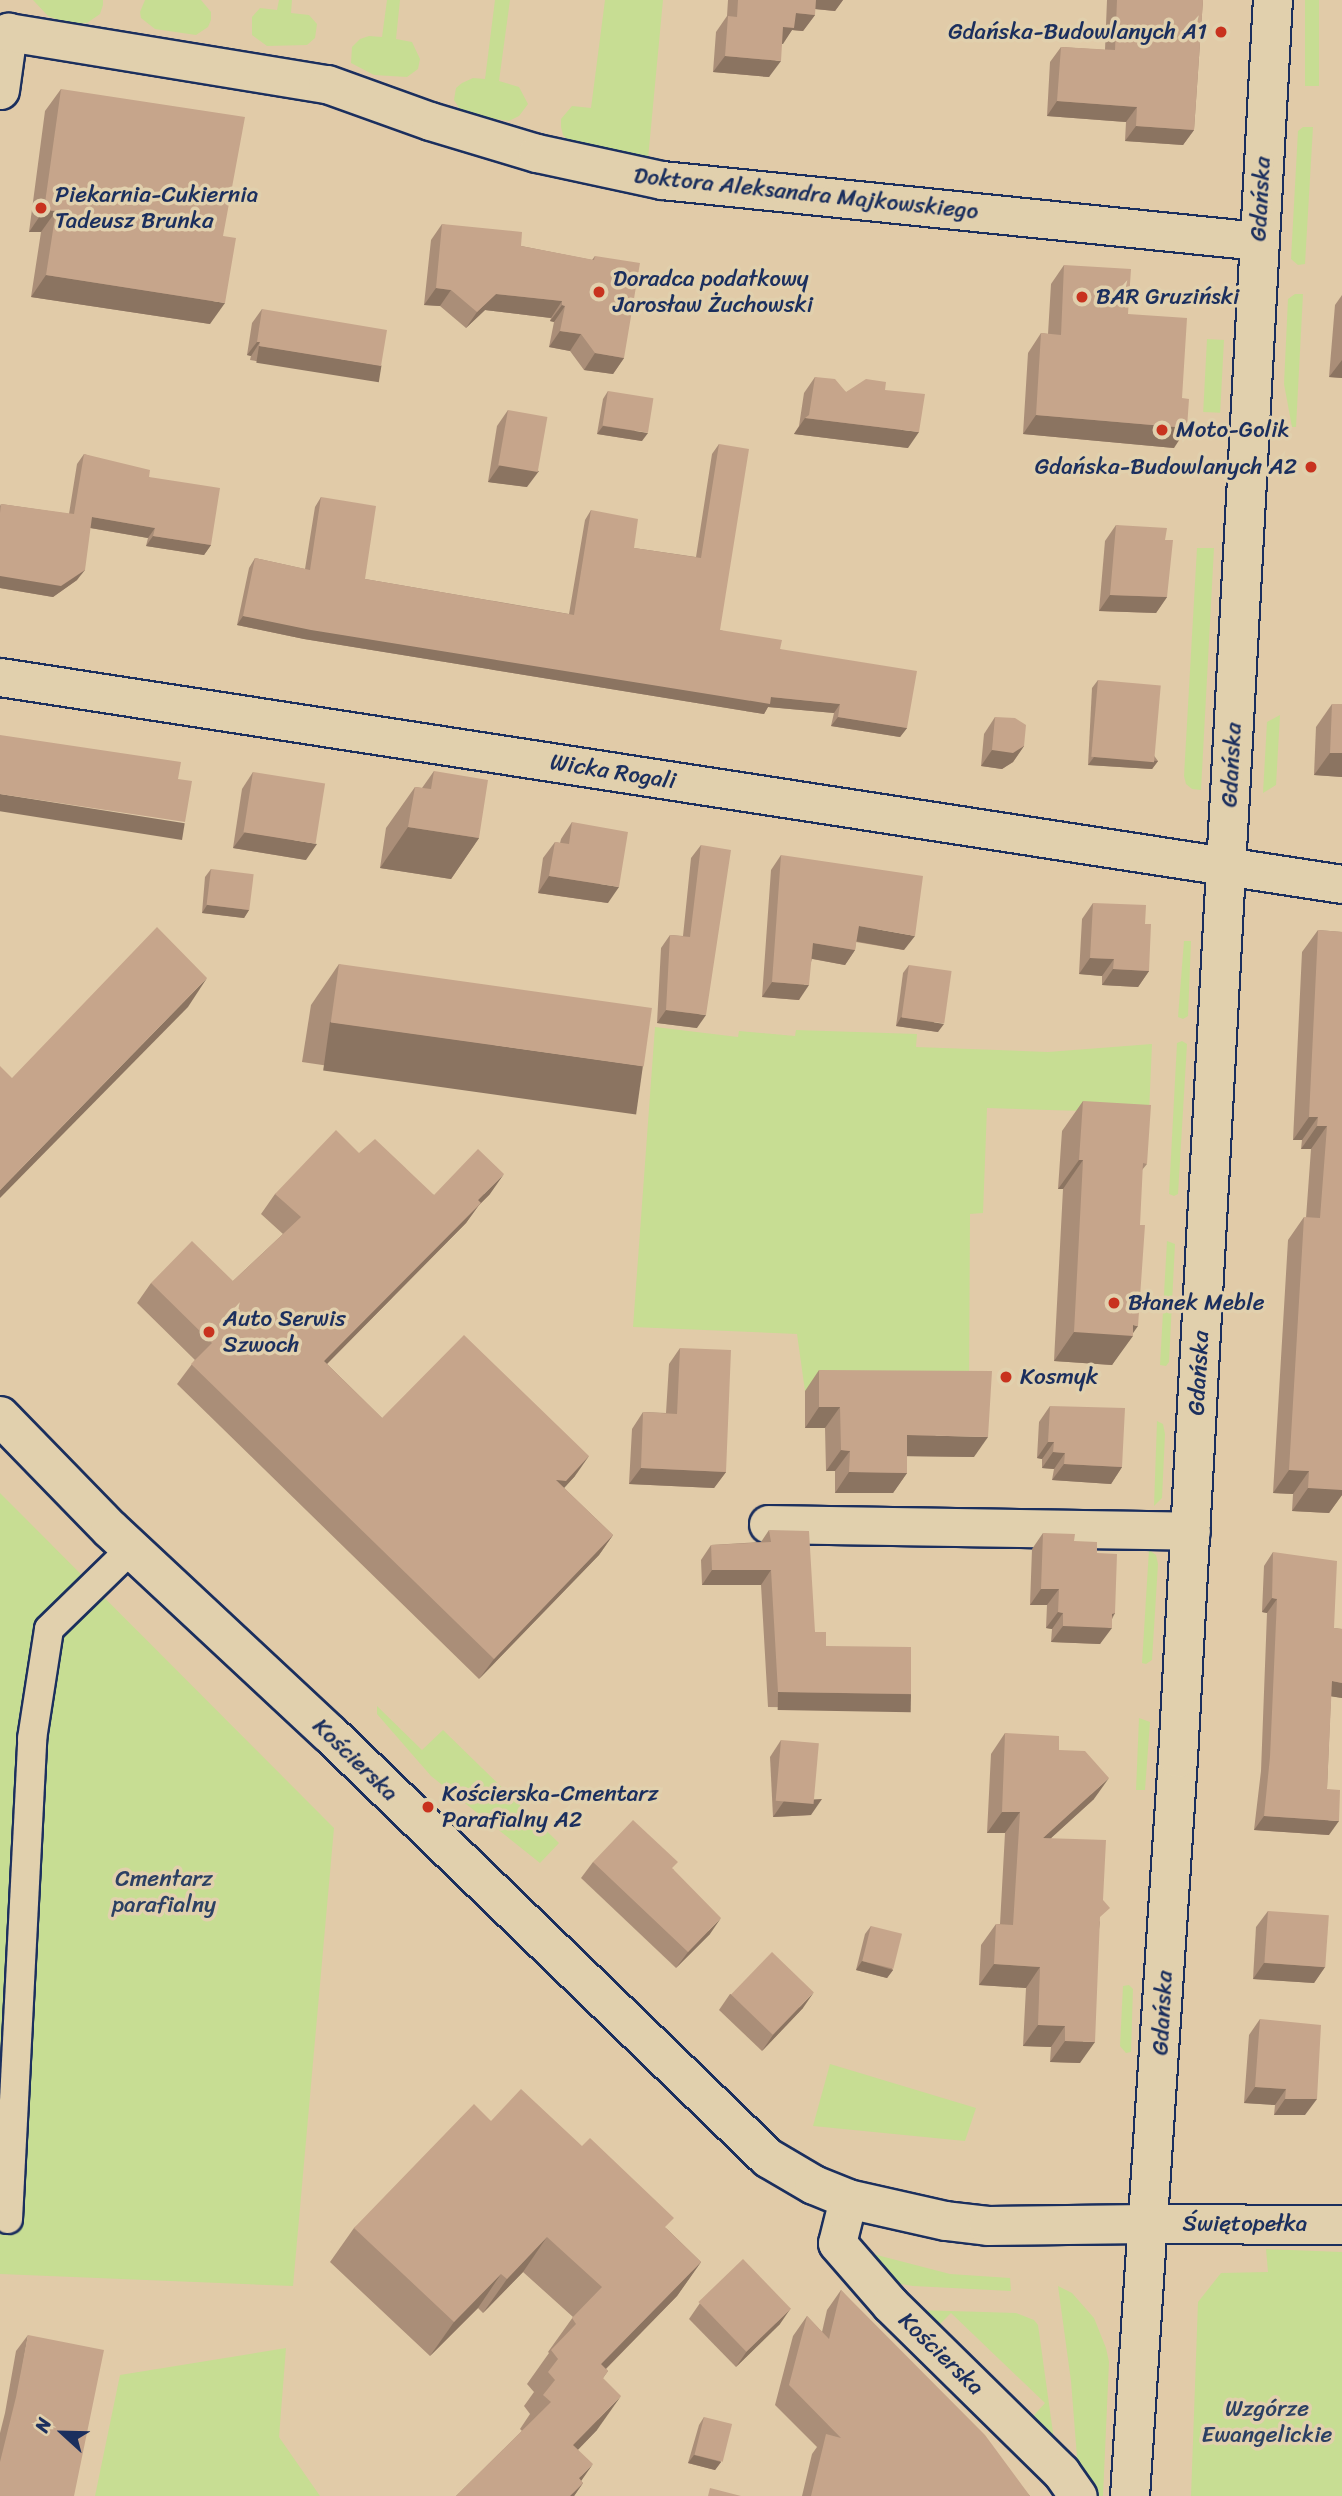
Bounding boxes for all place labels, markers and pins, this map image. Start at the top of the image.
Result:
place label: Gdańska-Budowlanych A1 [948,18,1207,46]
marker: Gdańska-Budowlanych A1 [1213,24,1229,40]
place label: Piekarnia-Cukiernia Tadeusz Brunka [55,181,258,235]
marker: Piekarnia-Cukiernia Tadeusz Brunka [33,200,49,216]
place label: Doradca podatkowy Jarosław Żuchowski [613,265,813,319]
place label: BAR Gruziński [1096,283,1239,311]
marker: Doradca podatkowy Jarosław Żuchowski [591,284,607,300]
marker: BAR Gruziński [1074,289,1090,305]
place label: Moto-Golik [1176,416,1290,444]
marker: Moto-Golik [1154,422,1170,438]
place label: Gdańska-Budowlanych A2 [1035,453,1297,481]
marker: Gdańska-Budowlanych A2 [1303,459,1319,475]
place label: Błanek Meble [1128,1289,1266,1317]
marker: Błanek Meble [1106,1295,1122,1311]
place label: Auto Serwis Szwoch [223,1305,345,1359]
marker: Auto Serwis Szwoch [201,1324,217,1340]
place label: Kosmyk [1020,1363,1098,1391]
marker: Kosmyk [998,1369,1014,1385]
place label: Kościerska-Cmentarz Parafialny A2 [442,1780,659,1834]
marker: Kościerska-Cmentarz Parafialny A2 [420,1799,436,1815]

